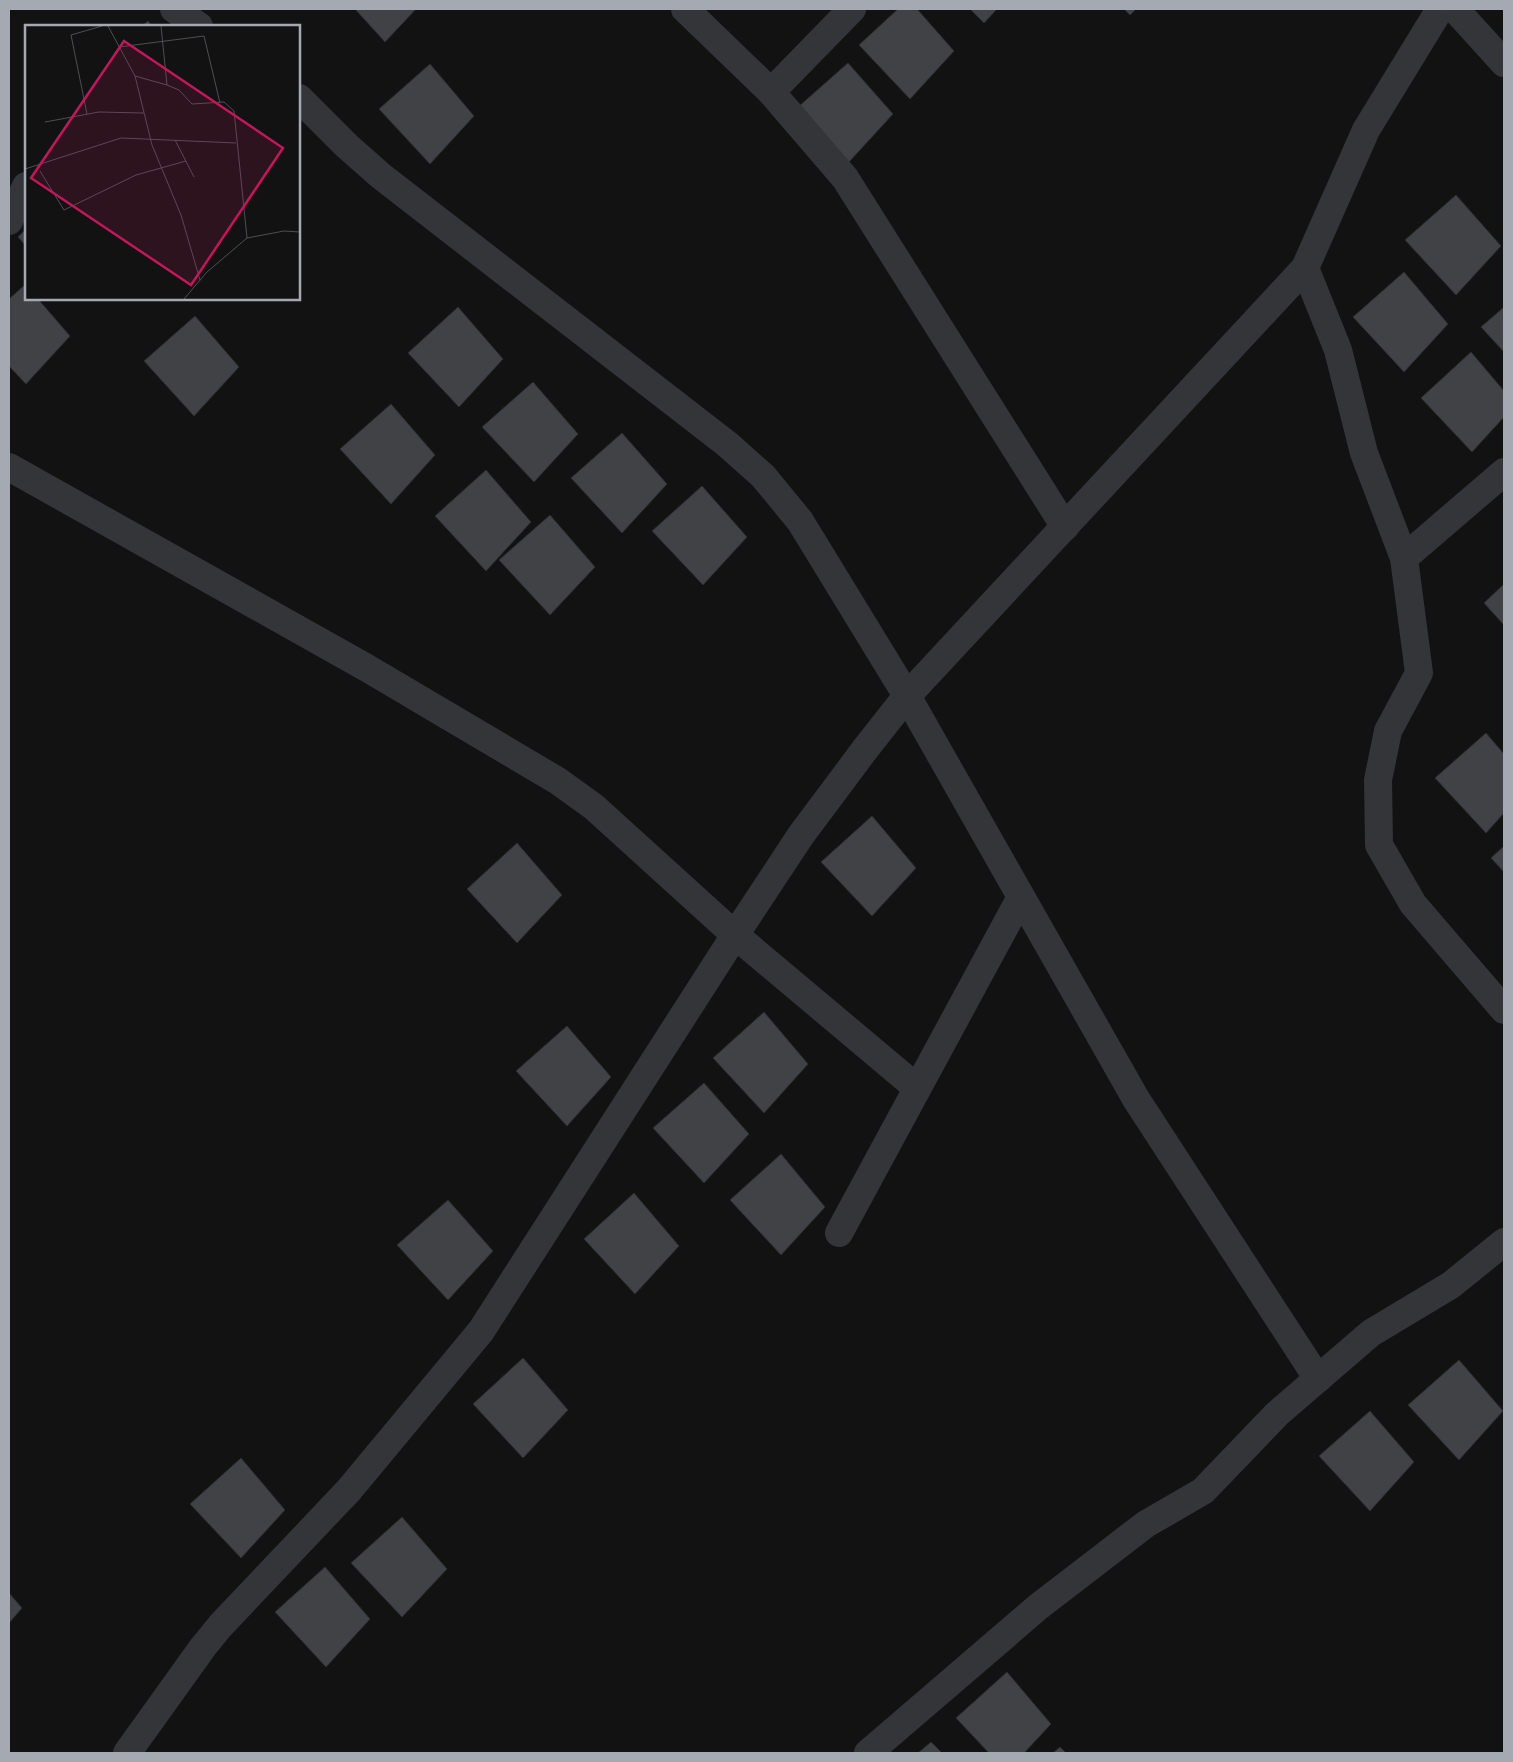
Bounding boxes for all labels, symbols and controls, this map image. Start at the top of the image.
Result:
inset map [25,25,300,300]

